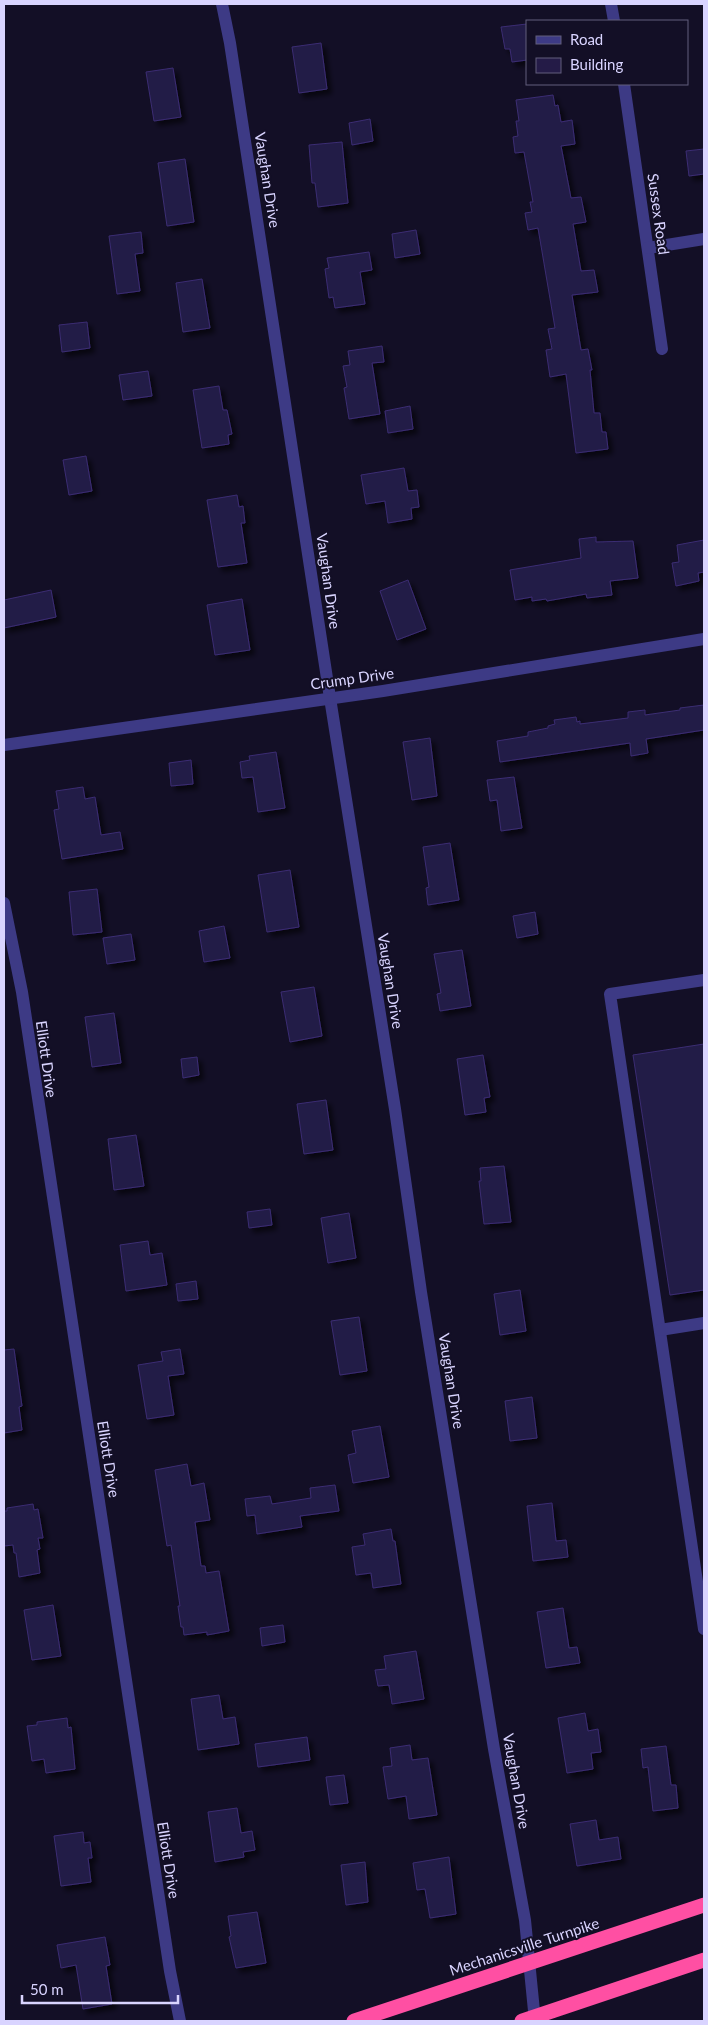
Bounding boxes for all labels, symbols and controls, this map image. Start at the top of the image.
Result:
legend [526,20,688,85]
text: Road [570,30,603,48]
text: Building [570,55,623,73]
street label: Vaughan Drive [252,131,284,229]
street label: Sussex Road [644,172,674,256]
street label: Vaughan Drive [313,532,345,630]
street label: Crump Drive [309,663,395,693]
street label: Vaughan Drive [375,932,407,1030]
street label: Elliott Drive [33,1019,61,1099]
street label: Vaughan Drive [436,1332,468,1430]
street label: Elliott Drive [94,1419,124,1499]
street label: Vaughan Drive [500,1732,534,1830]
street label: Elliott Drive [154,1820,184,1900]
street label: Mechanicsville Turnpike [447,1913,601,1979]
scale bar [22,1972,179,2004]
text: 50 m [30,1980,64,1998]

